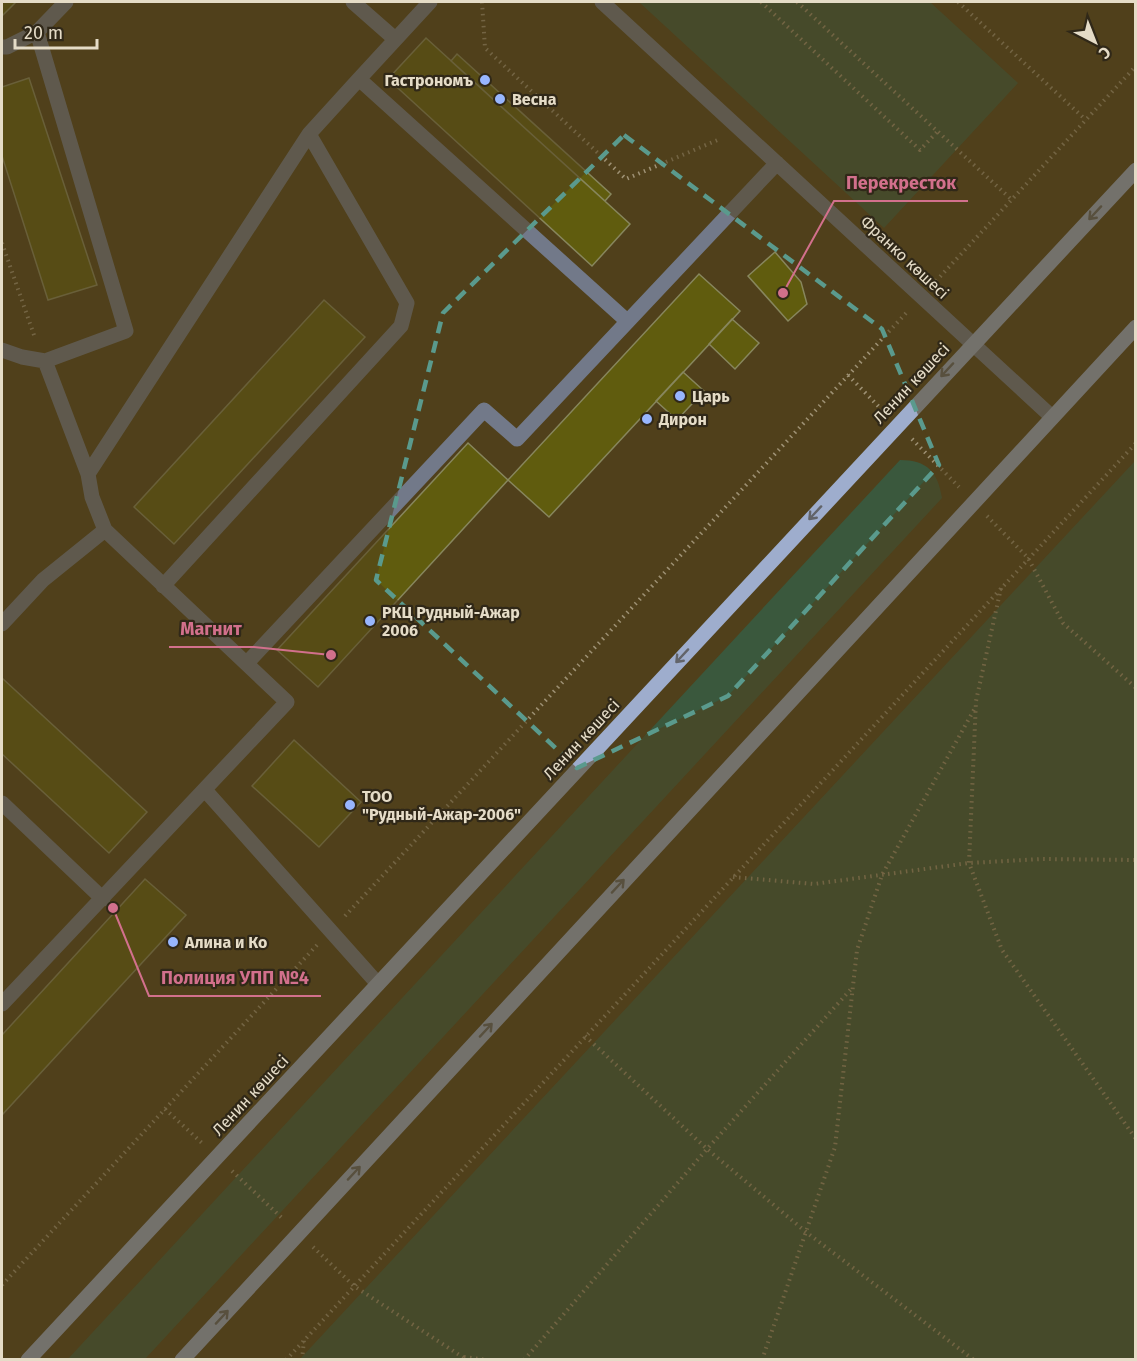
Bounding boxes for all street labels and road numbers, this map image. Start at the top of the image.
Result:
street label: Франко көшесі [857,212,953,303]
street label: Ленин көшесі [869,339,954,428]
street label: Ленин көшесі [539,695,624,784]
street label: Ленин көшесі [208,1051,293,1140]

